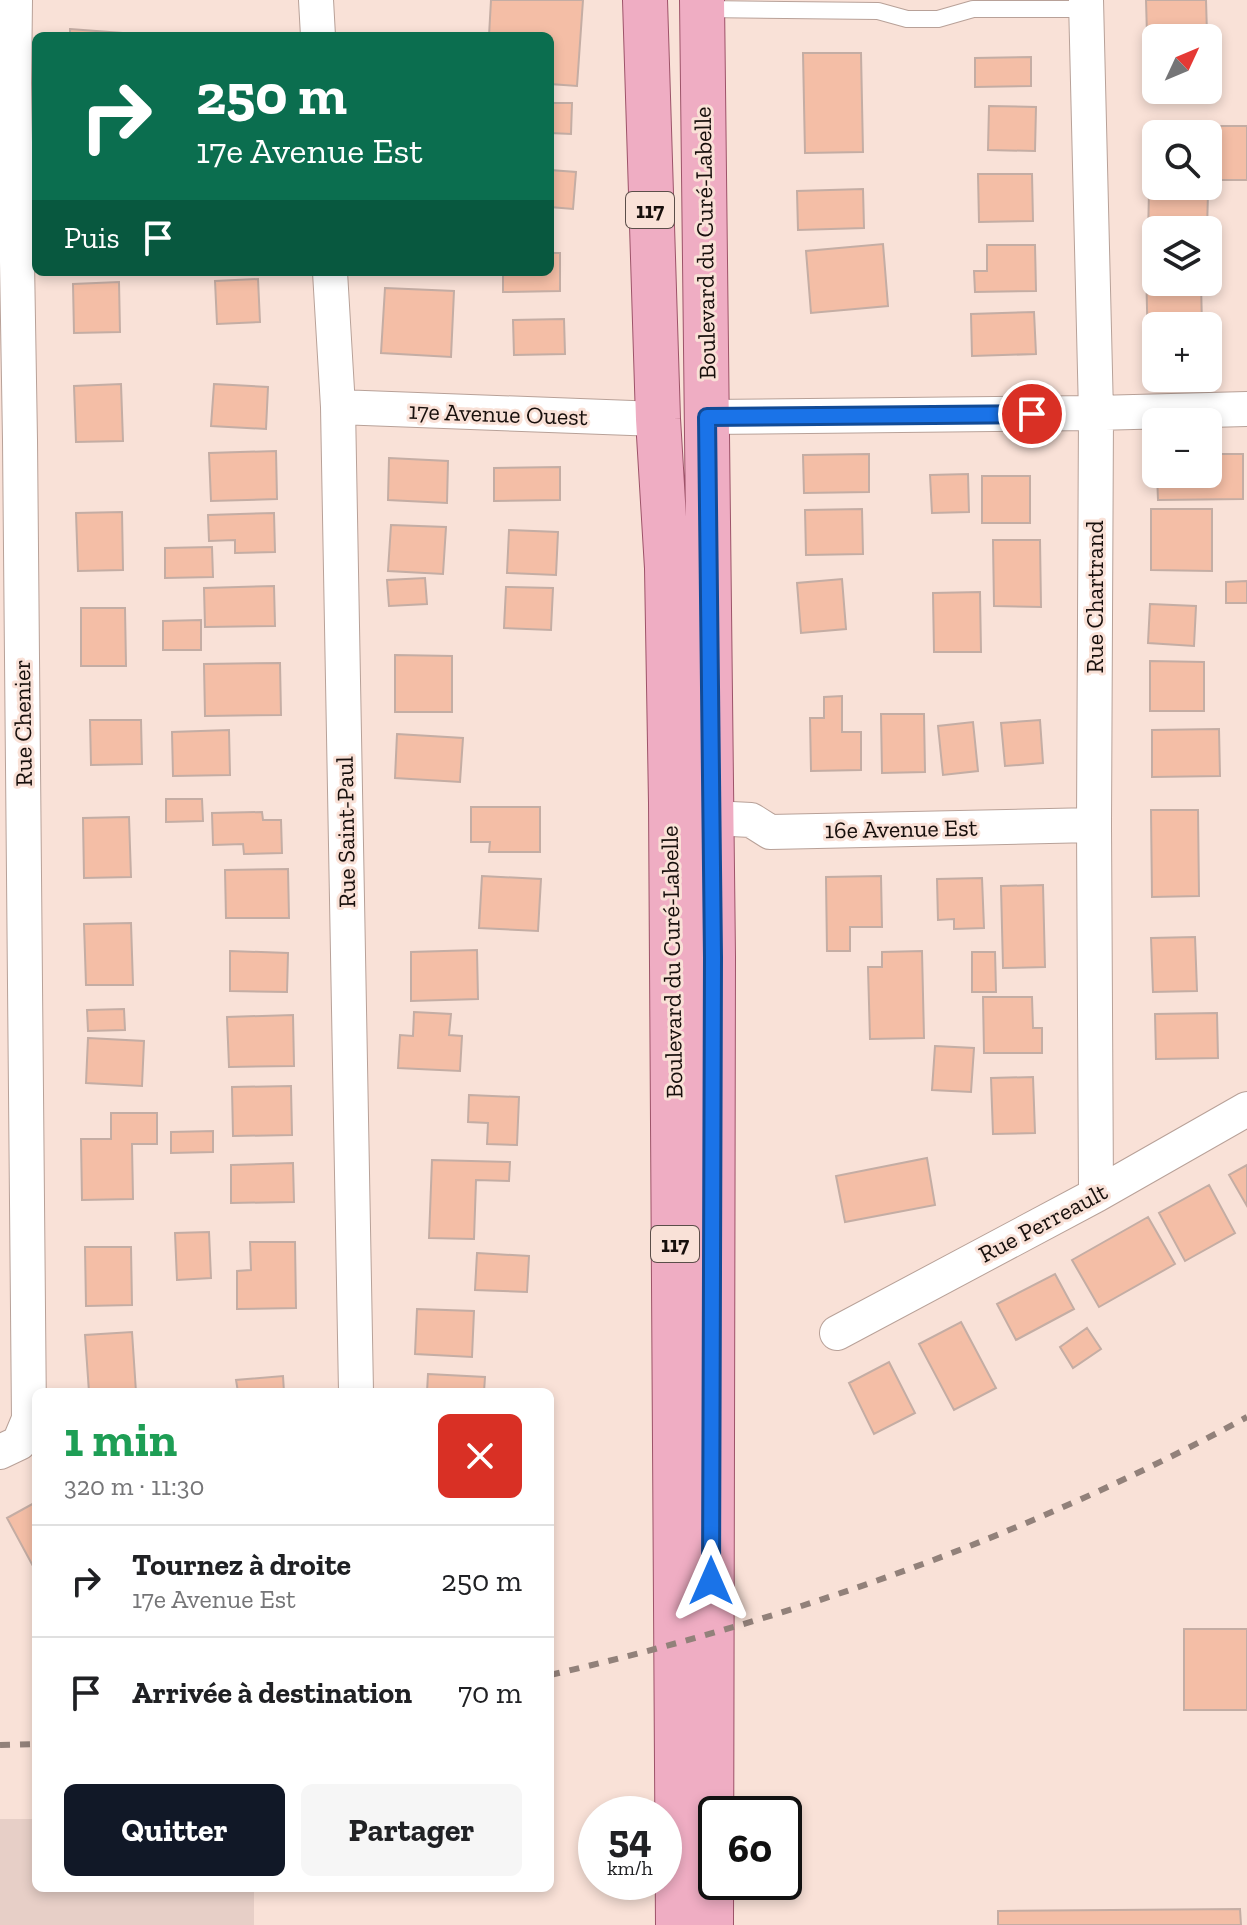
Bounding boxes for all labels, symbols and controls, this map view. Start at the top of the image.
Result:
north arrow [1142,24,1222,104]
map controls [1142,24,1222,488]
text: 250 m [196,61,347,128]
icon: right [64,64,168,168]
street label: Boulevard du Curé-Labelle [688,106,721,380]
button: search [1142,120,1222,200]
text: 17e Avenue Est [196,129,423,172]
road number: 117 [626,192,674,228]
icon: arrive [136,216,180,260]
button: layers [1142,216,1222,296]
text: Puis [64,220,120,256]
button: + [1142,312,1222,392]
pin [998,380,1066,448]
icon: arrive [1010,392,1054,436]
street label: 17e Avenue Ouest [408,396,588,431]
button: − [1142,408,1222,488]
street label: Rue Chartrand [1080,520,1109,674]
street label: Rue Chenier [7,659,38,787]
street label: Rue Saint-Paul [330,756,361,908]
street label: 16e Avenue Est [824,813,978,844]
street label: Boulevard du Curé-Labelle [655,825,688,1099]
street label: Rue Perreault [974,1177,1112,1269]
road number: 117 [651,1226,699,1262]
text: 1 min [64,1411,177,1468]
button: close [438,1414,522,1498]
text: 320 m · 11:30 [64,1470,204,1502]
position arrow [669,1539,753,1623]
text: Tournez à droite [132,1547,351,1583]
icon: right [64,1559,108,1603]
text: 250 m [441,1563,522,1599]
text: 17e Avenue Est [132,1583,296,1615]
icon: arrive [64,1671,108,1715]
text: Arrivée à destination [132,1675,412,1711]
text: 70 m [458,1675,522,1711]
button: Quitter [64,1784,285,1876]
button: Partager [301,1784,522,1876]
speed limit sign: 60 [698,1796,802,1900]
text: 54 [608,1814,652,1862]
text: km/h [607,1856,653,1880]

